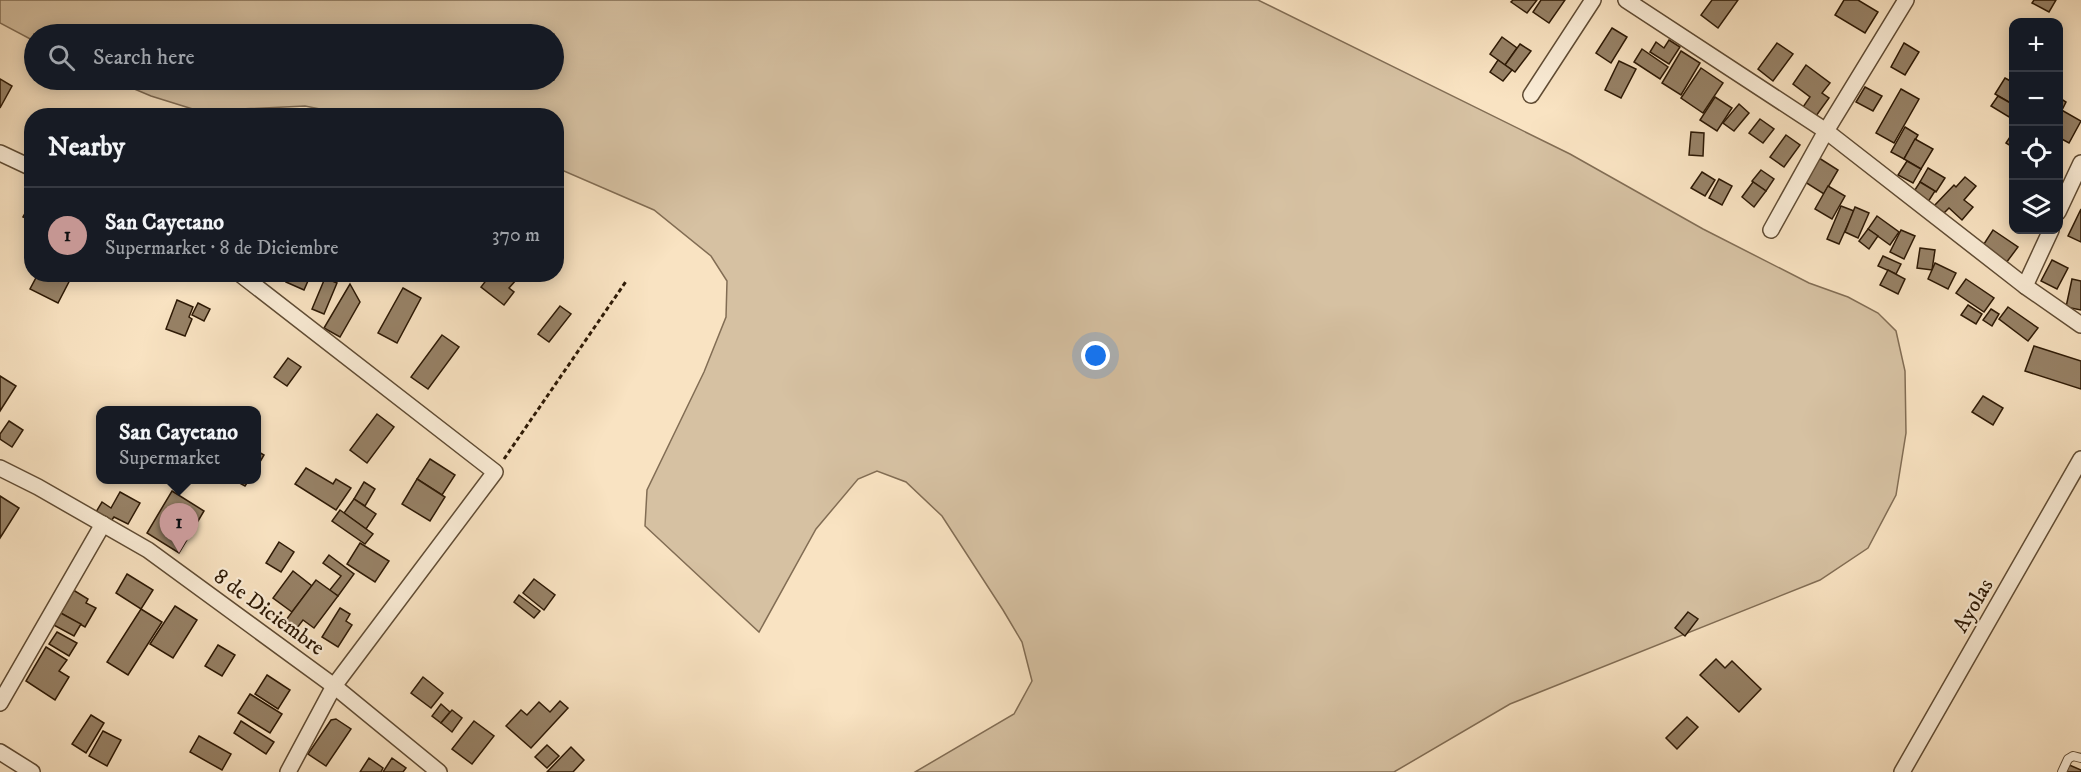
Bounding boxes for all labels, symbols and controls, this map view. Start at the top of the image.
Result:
map controls [2009,18,2063,234]
button: + [2009,18,2063,72]
search box [24,24,564,90]
icon: search [45,41,78,74]
text: Search here [93,44,195,71]
button: − [2009,72,2063,126]
button: locate [2009,126,2063,180]
text: Nearby [48,131,125,164]
button: layers [2009,180,2063,234]
text: San Cayetano [105,209,224,236]
text: 1 [64,223,71,248]
text: 370 m [492,223,540,248]
text: Supermarket · 8 de Diciembre [105,236,339,261]
your location [1081,341,1110,370]
popup [96,406,261,484]
text: San Cayetano [119,419,238,446]
text: Supermarket [119,446,220,471]
pin: 1 [160,504,198,553]
street label: 8 de Diciembre [208,563,330,662]
street label: Ayolas [1947,574,1999,638]

